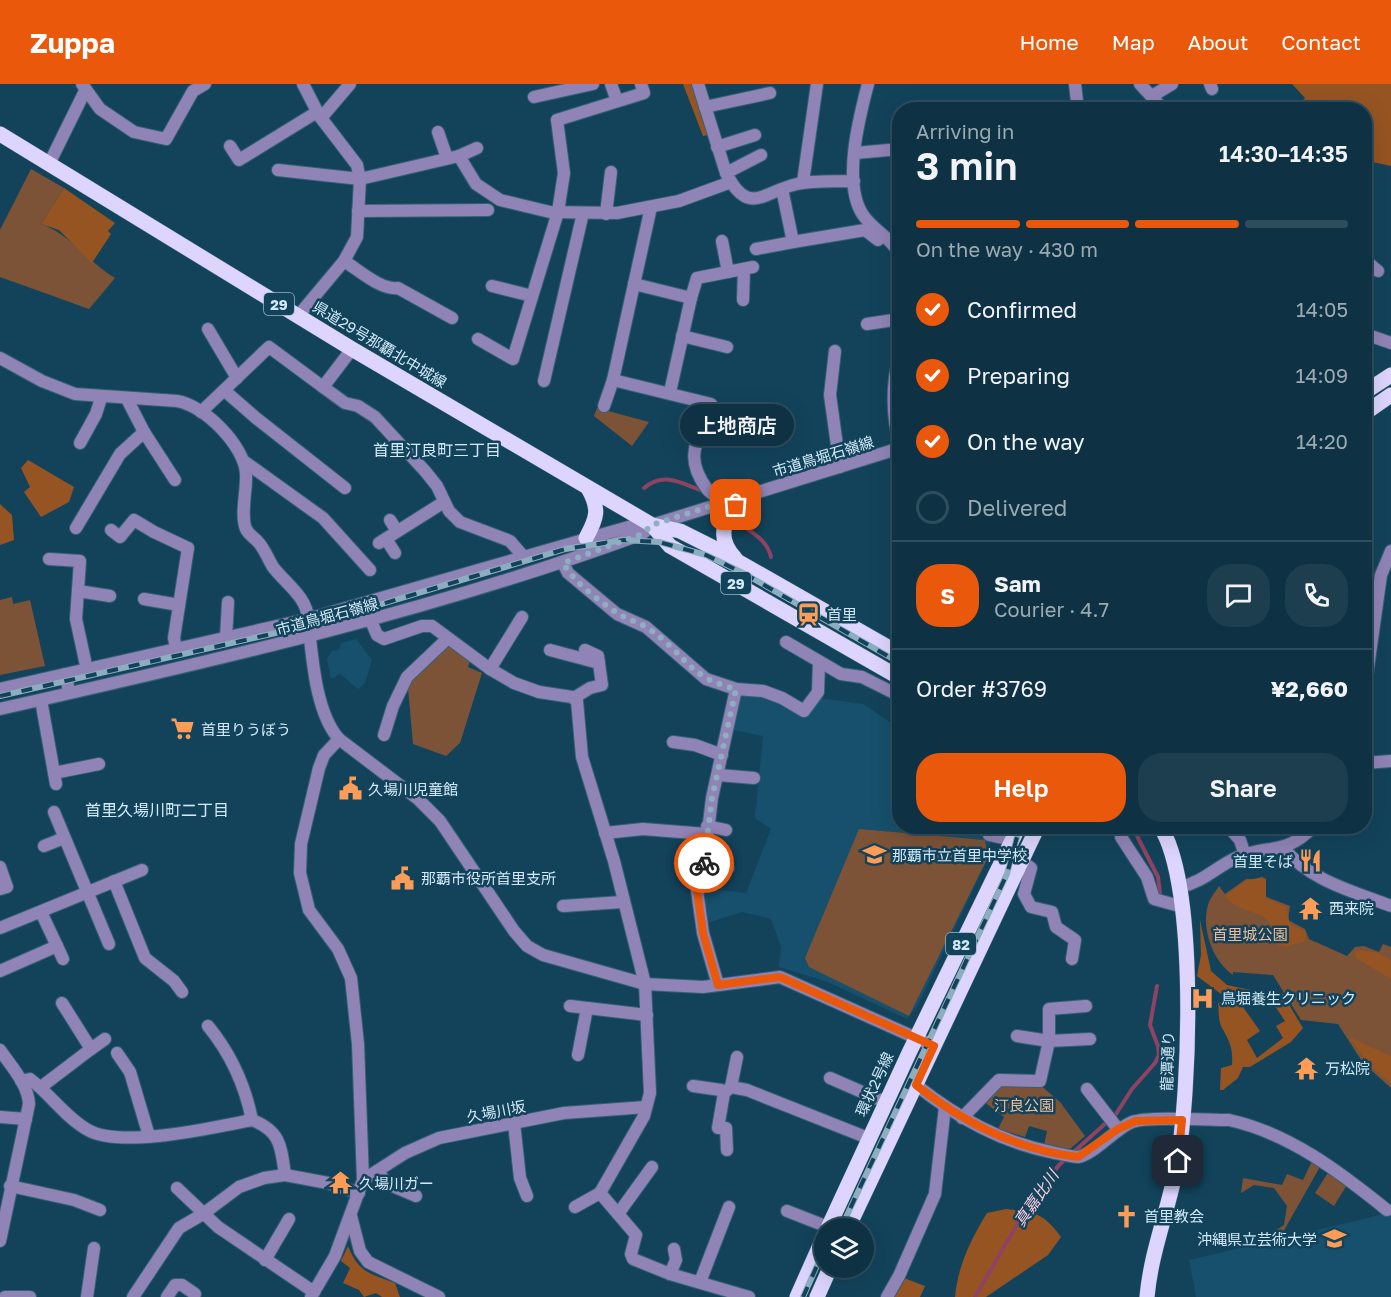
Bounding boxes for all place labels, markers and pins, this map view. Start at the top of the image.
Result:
callout: 上地商店 [679,403,793,445]
pin [710,479,761,530]
station icon: 首里 [796,601,822,627]
place label: 首里 [827,605,857,623]
supermarket icon: 首里りうぼう [170,716,196,742]
place label: 首里りうぼう [201,720,291,738]
public building icon: 久場川児童館 [337,776,363,802]
place label: 久場川児童館 [368,780,458,798]
school or university icon: 那覇市立首里中学校 [861,842,887,868]
place label: 那覇市立首里中学校 [892,846,1027,864]
restaurant icon: 首里そば [1298,848,1324,874]
place label: 首里そば [1233,852,1293,870]
public building icon: 那覇市役所首里支所 [390,865,416,891]
place label: 那覇市役所首里支所 [421,869,556,887]
temple icon: 西来院 [1298,895,1324,921]
place label: 西来院 [1329,899,1374,917]
hospital icon: 鳥堀養生クリニック [1190,985,1216,1011]
place label: 鳥堀養生クリニック [1221,989,1356,1007]
temple icon: 万松院 [1294,1055,1320,1081]
place label: 万松院 [1325,1059,1370,1077]
pin [1152,1135,1203,1186]
temple icon: 久場川ガー [328,1170,354,1196]
place label: 久場川ガー [359,1174,434,1192]
church icon: 首里教会 [1113,1203,1139,1229]
place label: 首里教会 [1144,1207,1204,1225]
school or university icon: 沖縄県立芸術大学 [1322,1226,1348,1252]
place label: 沖縄県立芸術大学 [1197,1230,1317,1248]

